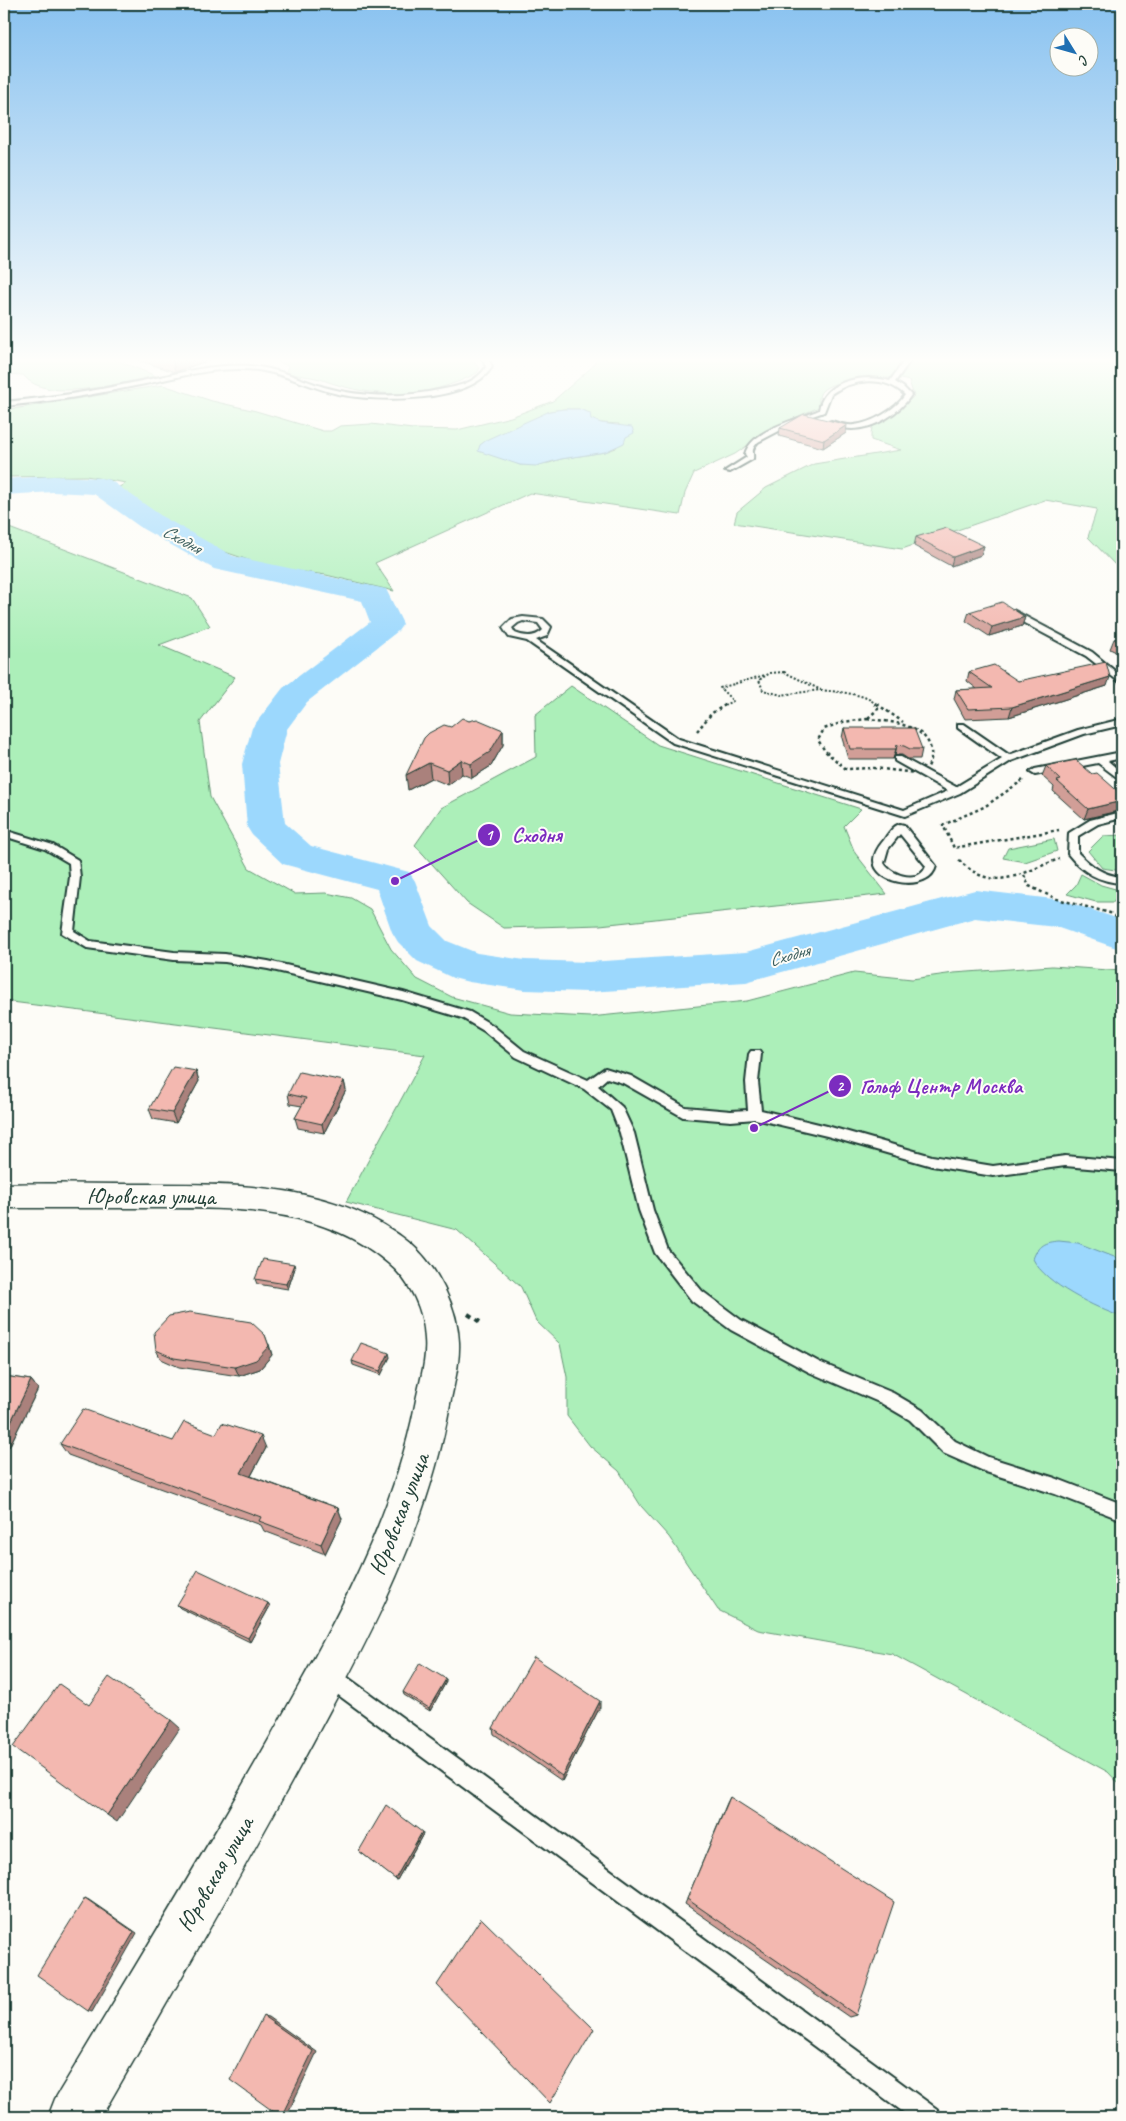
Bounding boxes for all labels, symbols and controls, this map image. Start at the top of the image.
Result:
north arrow [1048,28,1098,78]
text: С [1074,52,1093,69]
water label: Сходня [159,520,208,560]
callout: Сходня [477,817,572,853]
text: Сходня [512,822,564,848]
text: 1 [486,826,495,845]
water label: Сходня [767,938,815,971]
callout: Гольф Центр Москва [827,1068,1031,1104]
text: Гольф Центр Москва [860,1073,1024,1099]
text: 2 [837,1077,845,1096]
street label: Юровская улица [87,1181,217,1211]
street label: Юровская улица [362,1447,437,1579]
street label: Юровская улица [170,1809,261,1937]

